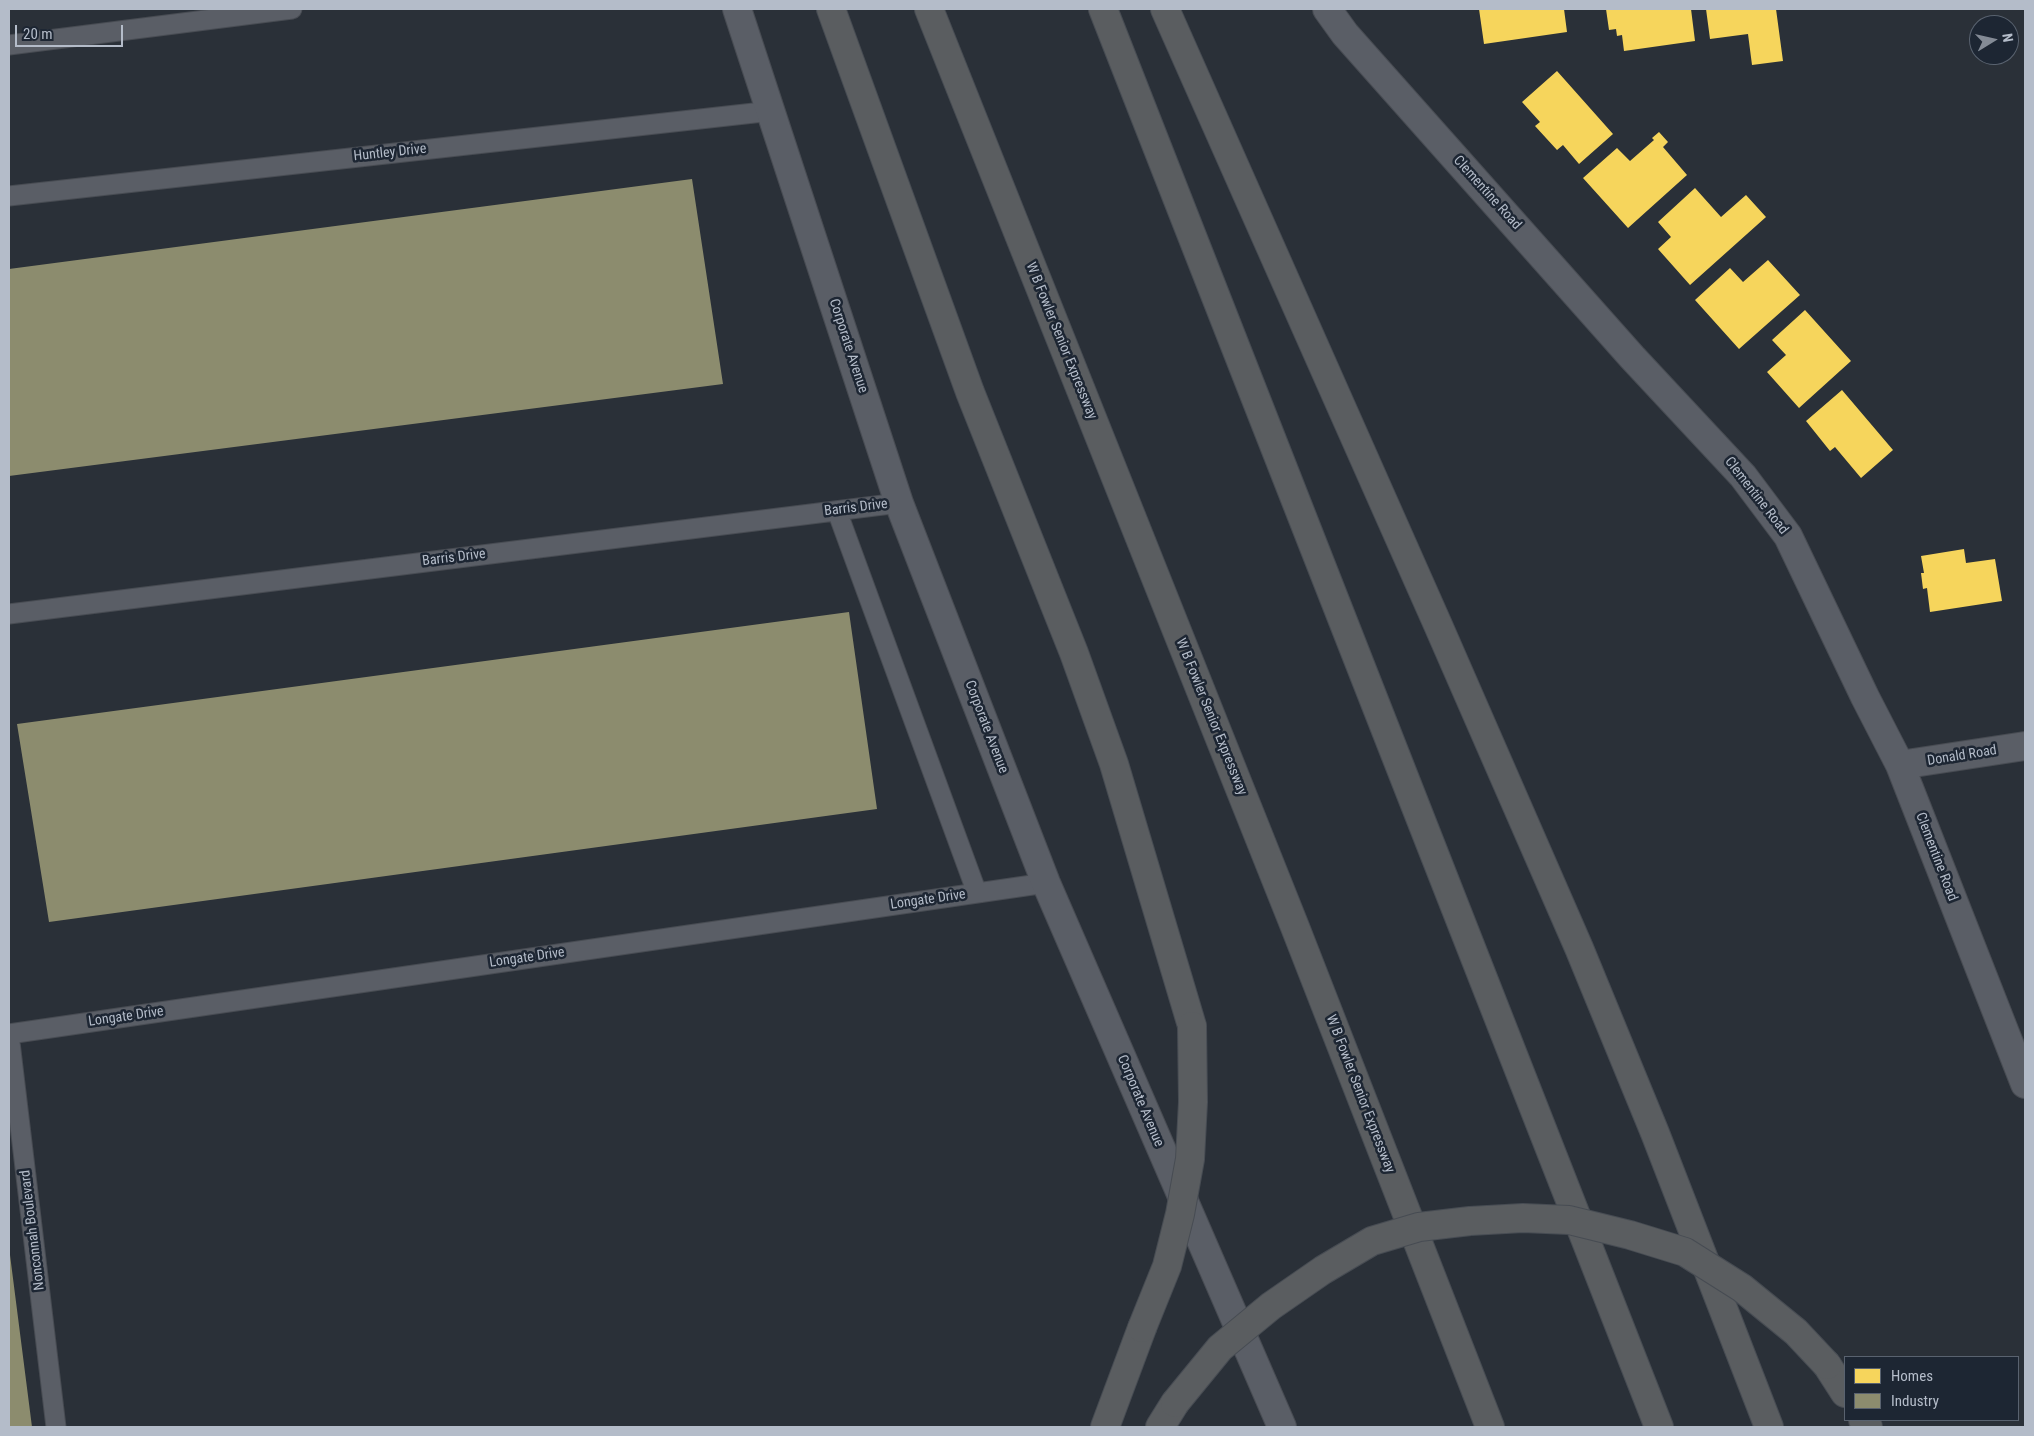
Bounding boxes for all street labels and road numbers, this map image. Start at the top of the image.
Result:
street label: Huntley Drive [353,141,427,165]
street label: Clementine Road [1449,153,1525,233]
street label: W B Fowler Senior Expressway [1022,260,1100,422]
street label: Corporate Avenue [825,297,871,395]
street label: Clementine Road [1721,454,1791,538]
street label: Barris Drive [823,496,889,520]
street label: Barris Drive [421,546,487,570]
street label: W B Fowler Senior Expressway [1172,636,1250,798]
street label: Corporate Avenue [961,678,1011,776]
street label: Donald Road [1926,742,1998,770]
street label: Clementine Road [1911,810,1961,904]
street label: Longate Drive [889,886,967,914]
street label: Longate Drive [488,944,566,972]
street label: Longate Drive [87,1003,165,1031]
street label: W B Fowler Senior Expressway [1322,1013,1398,1175]
street label: Corporate Avenue [1113,1053,1167,1149]
street label: Nonconnah Boulevard [17,1169,49,1291]

